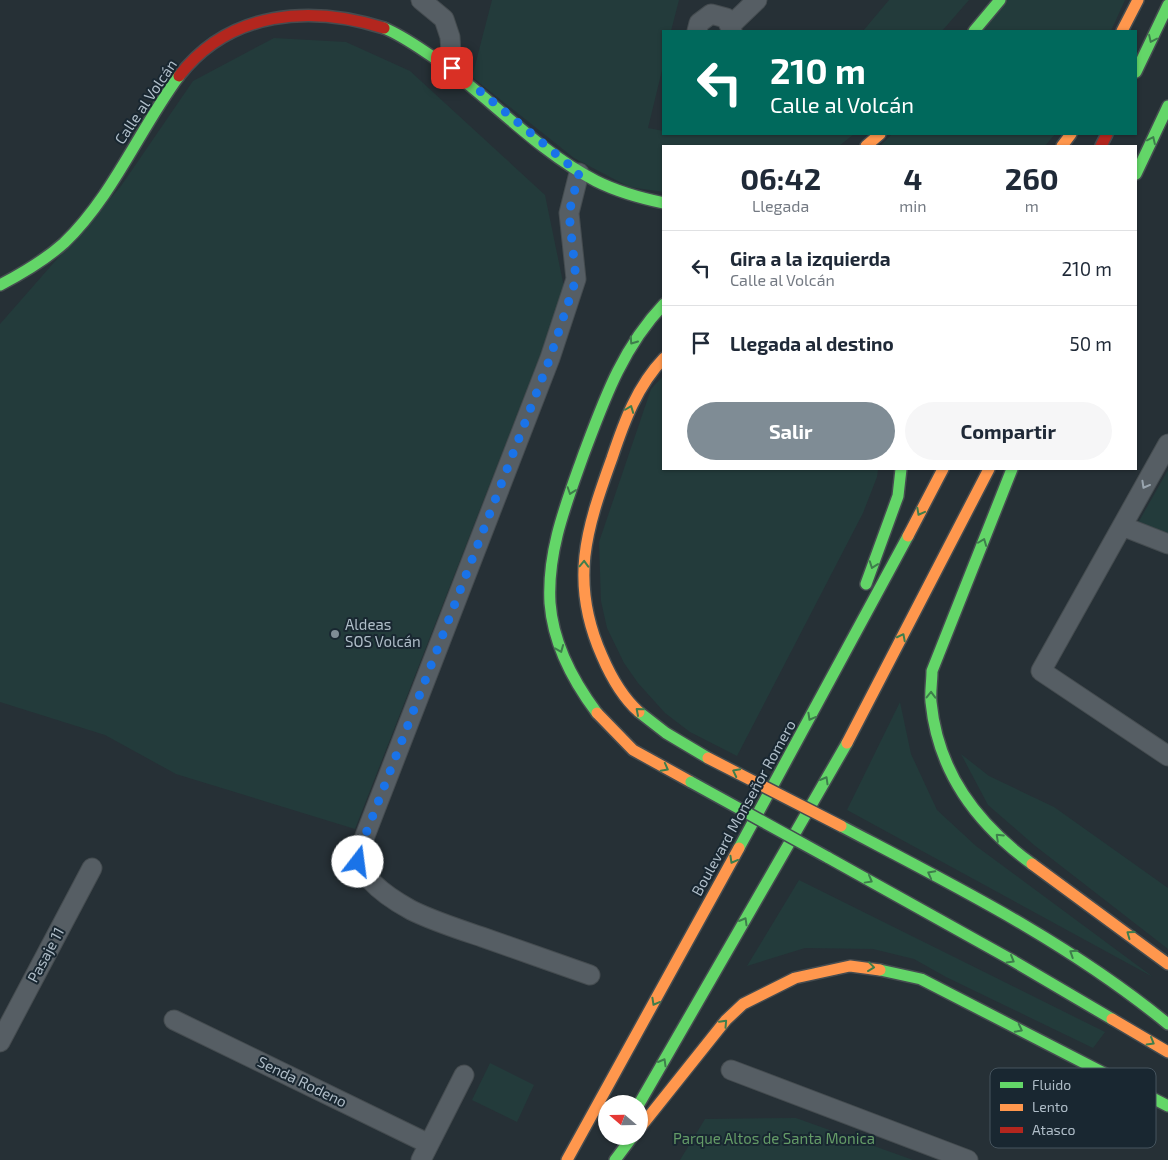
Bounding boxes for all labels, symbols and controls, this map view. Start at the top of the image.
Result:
one-way arrow [1148,34,1158,43]
pin [431,47,473,89]
text: 210 m [770,49,866,91]
icon: left [687,50,752,115]
icon: arrive [438,54,466,82]
street label: Calle al Volcán [110,56,180,147]
text: Calle al Volcán [770,91,914,117]
one-way arrow [1146,136,1156,145]
text: 06:42 [740,160,821,196]
text: 4 [903,160,922,196]
text: 260 [1005,160,1059,196]
text: Llegada [752,196,809,215]
text: min [899,196,927,215]
text: m [1025,196,1039,215]
text: Gira a la izquierda [730,247,891,270]
icon: left [687,254,715,282]
text: 210 m [1061,257,1112,280]
text: Calle al Volcán [730,270,835,289]
icon: arrive [687,329,715,357]
text: Llegada al destino [730,332,894,355]
text: 50 m [1069,332,1112,355]
one-way arrow [630,335,639,345]
button: Salir [687,402,895,460]
button: Compartir [905,402,1112,460]
one-way arrow [624,405,635,414]
one-way arrow [1141,480,1151,489]
one-way arrow [567,486,577,495]
one-way arrow [916,507,926,516]
one-way arrow [977,538,988,547]
one-way arrow [579,560,589,568]
one-way arrow [869,560,879,569]
place label: Aldeas SOS Volcán [345,615,421,650]
marker: Aldeas SOS Volcán [329,628,341,640]
one-way arrow [895,633,905,642]
one-way arrow [554,644,564,653]
one-way arrow [926,690,937,698]
one-way arrow [636,708,645,717]
one-way arrow [807,712,817,721]
street label: Boulevard Monseñor Romero [687,716,799,899]
one-way arrow [659,762,668,772]
one-way arrow [732,768,741,778]
one-way arrow [819,777,829,786]
one-way arrow [996,834,1005,843]
position arrow [331,835,383,887]
one-way arrow [729,854,739,863]
one-way arrow [927,870,936,880]
one-way arrow [864,874,873,884]
one-way arrow [738,917,748,926]
street label: Pasaje 11 [23,924,68,986]
one-way arrow [1126,931,1136,940]
one-way arrow [1069,950,1079,959]
one-way arrow [1006,953,1015,963]
one-way arrow [867,961,875,972]
one-way arrow [651,997,661,1006]
one-way arrow [718,1019,727,1028]
one-way arrow [1014,1023,1023,1033]
one-way arrow [1146,1036,1155,1046]
street label: Senda Rodeno [255,1052,350,1110]
one-way arrow [657,1058,667,1067]
legend [990,1068,1156,1148]
text: Fluido [1032,1076,1071,1093]
north arrow [598,1095,648,1145]
map controls [598,1095,648,1145]
text: Lento [1032,1098,1068,1115]
text: Atasco [1032,1121,1075,1138]
park label: Parque Altos de Santa Monica [673,1129,875,1147]

